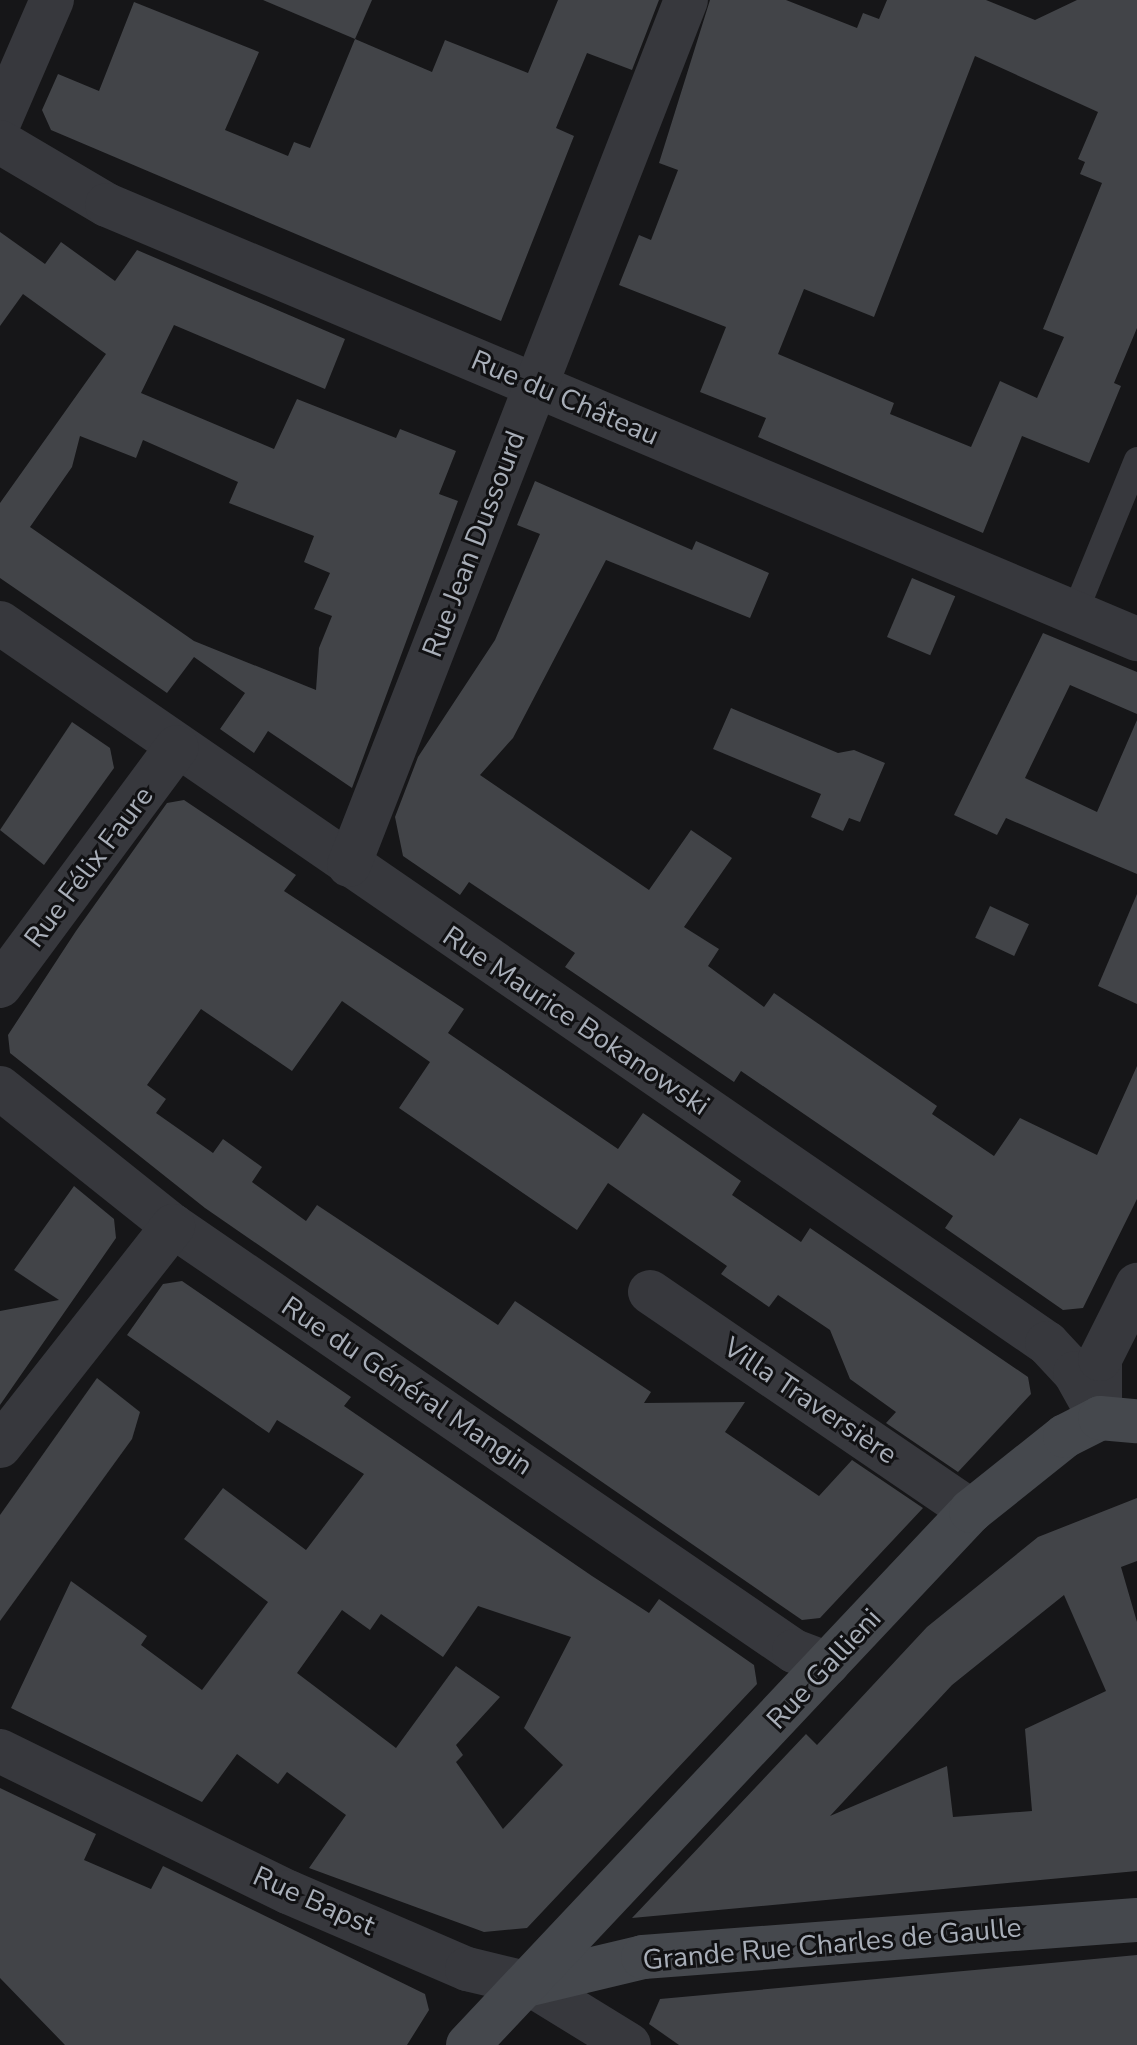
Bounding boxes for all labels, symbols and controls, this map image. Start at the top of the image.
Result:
street label: Rue du Château [466,343,664,453]
street label: Rue Jean Dussourd [415,426,533,662]
street label: Rue Félix Faure [18,780,160,954]
street label: Rue Maurice Bokanowski [436,919,716,1123]
street label: Rue du Général Mangin [275,1289,539,1483]
street label: Villa Traversière [717,1331,903,1471]
street label: Rue Gallieni [760,1602,888,1736]
street label: Rue Bapst [248,1859,380,1943]
street label: Grande Rue Charles de Gaulle [641,1911,1023,1977]

